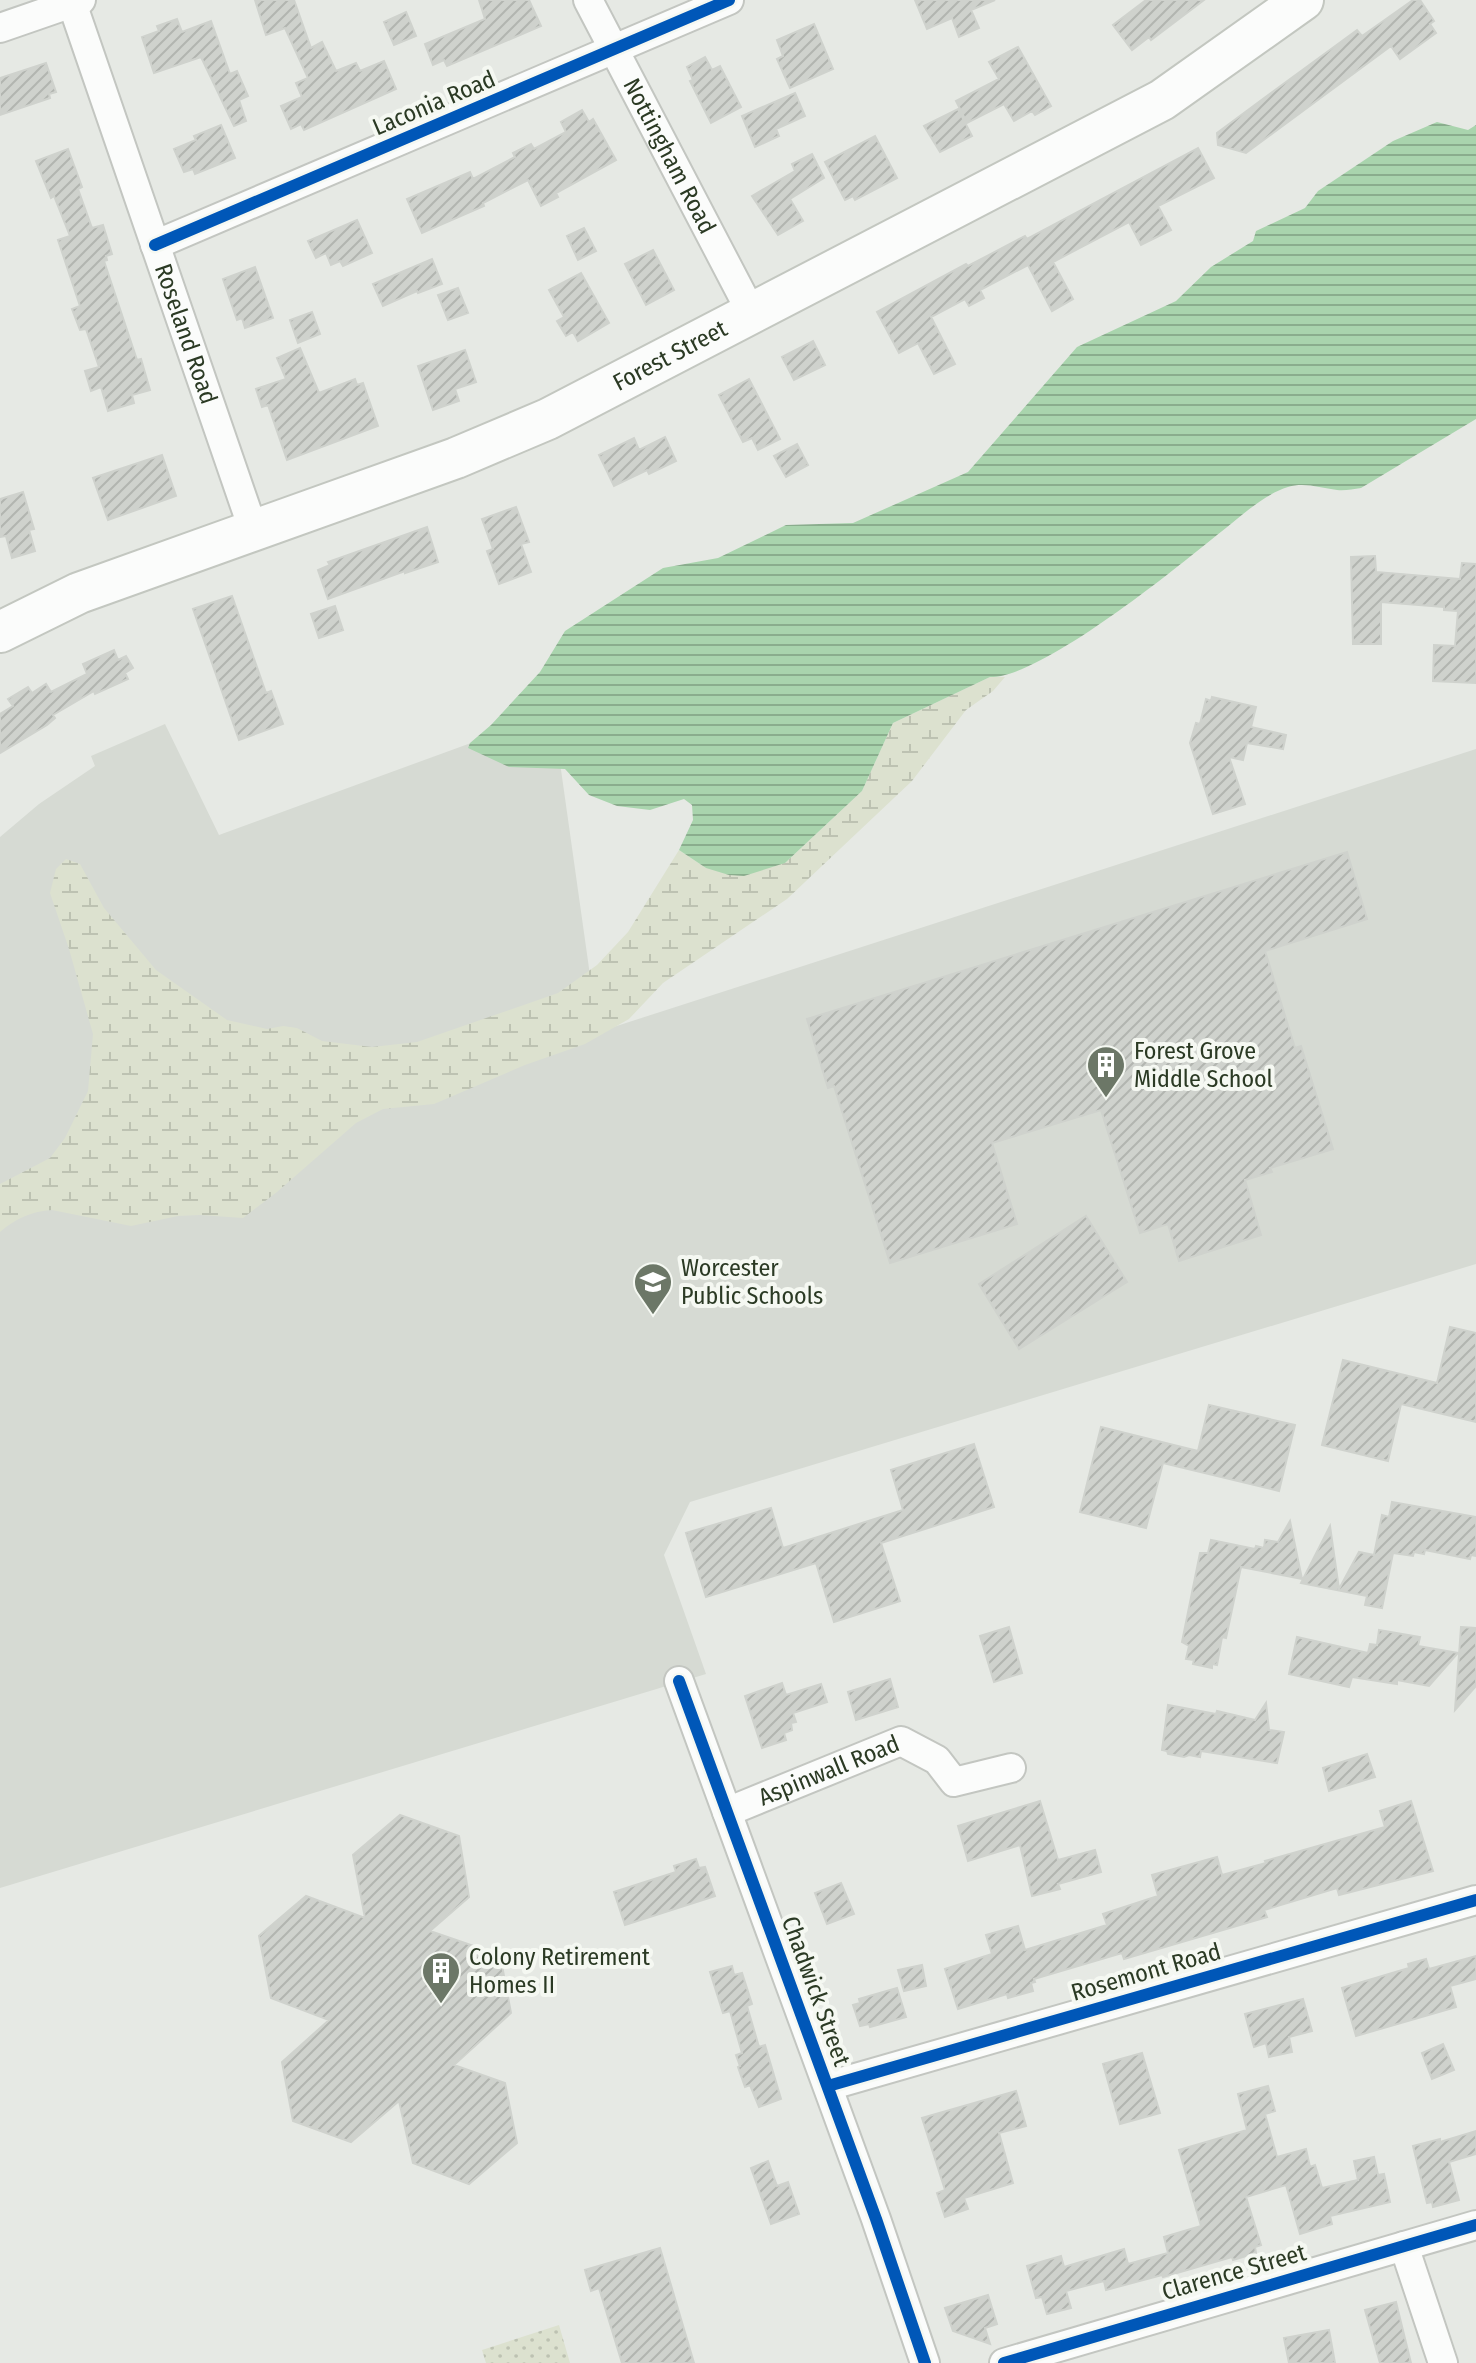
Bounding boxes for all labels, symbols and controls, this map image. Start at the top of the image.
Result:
street label: Laconia Road [368,65,500,141]
street label: Nottingham Road [617,74,722,238]
street label: Roseland Road [149,260,223,408]
street label: Forest Street [608,314,732,397]
place label: Forest Grove Middle School [1134,1037,1273,1093]
building icon: Forest Grove Middle School [1085,1044,1127,1099]
place label: Worcester Public Schools [681,1254,823,1310]
school or university icon: Worcester Public Schools [632,1261,674,1316]
street label: Aspinwall Road [754,1729,903,1812]
street label: Chadwick Street [776,1912,856,2070]
street label: Rosemont Road [1068,1937,1224,2007]
place label: Colony Retirement Homes II [469,1943,650,1999]
building icon: Colony Retirement Homes II [420,1950,462,2005]
street label: Clarence Street [1159,2238,1309,2306]

